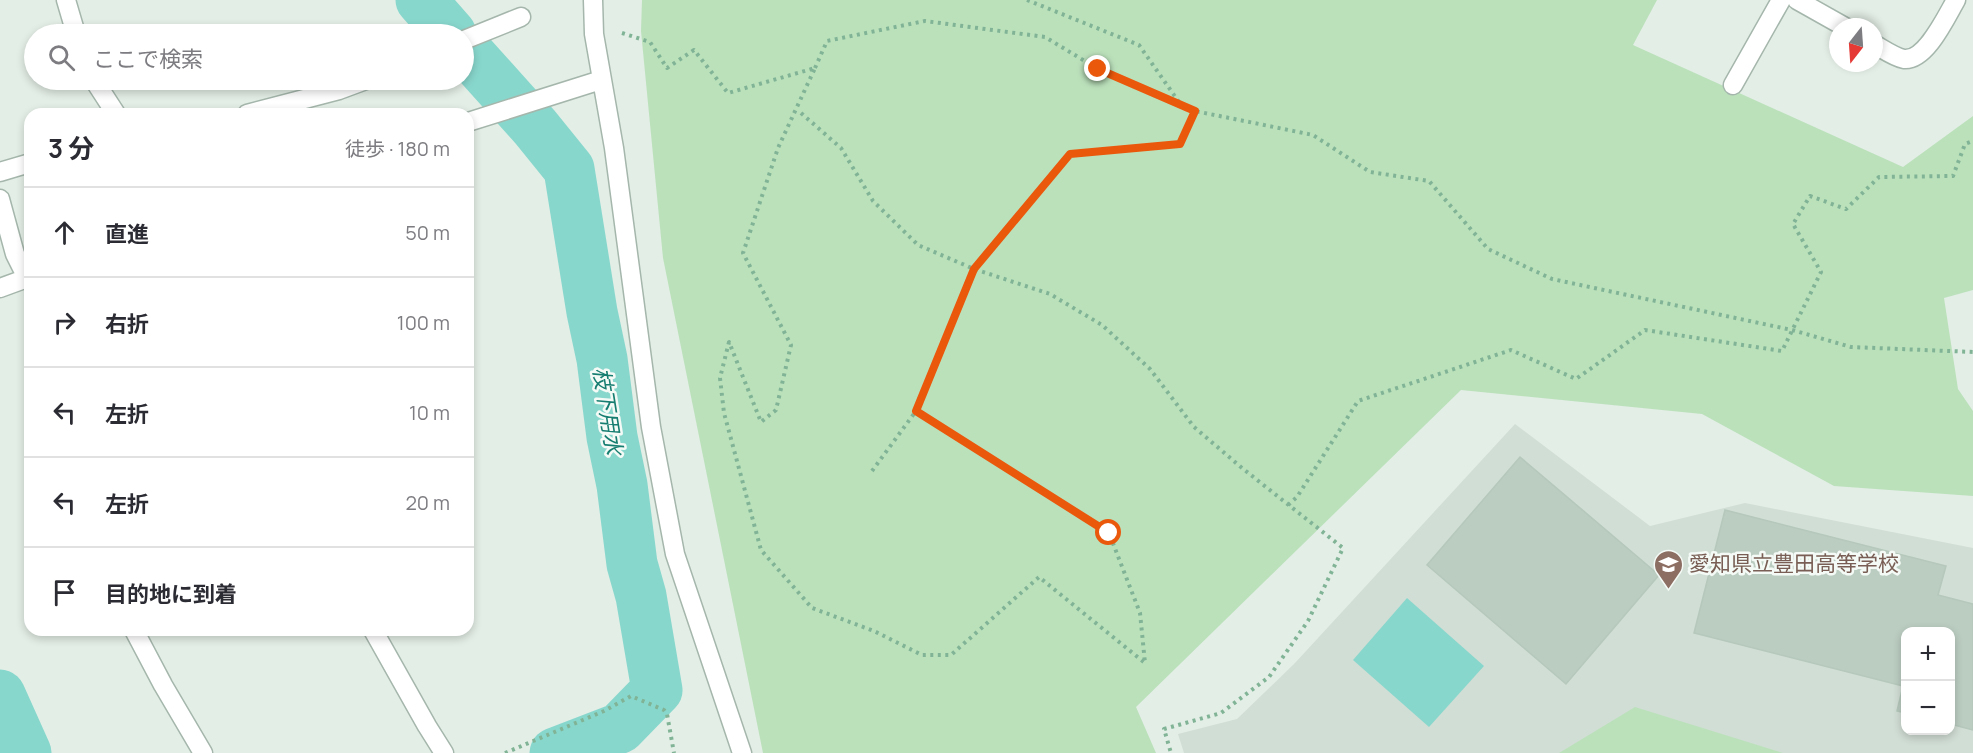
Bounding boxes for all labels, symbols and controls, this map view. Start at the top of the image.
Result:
north arrow [1829,18,1883,72]
search box [24,24,474,90]
icon: search [45,41,78,74]
text: ここで検索 [93,44,203,74]
route end [1084,55,1110,81]
text: 3 分 [48,130,94,166]
text: 徒歩 · 180 m [345,135,450,162]
icon: ahead [48,216,81,249]
text: 直進 [105,219,149,249]
text: 50 m [405,219,450,246]
icon: right [48,306,81,339]
text: 右折 [105,309,149,339]
text: 100 m [397,309,450,336]
water label: 枝下用水 [586,365,630,459]
icon: left [48,396,81,429]
text: 左折 [105,399,149,429]
text: 10 m [409,399,450,426]
icon: left [48,486,81,519]
text: 左折 [105,489,149,519]
text: 20 m [405,489,450,516]
route start [1095,519,1121,545]
school or university icon: 愛知県立豊田高等学校 [1652,548,1684,590]
place label: 愛知県立豊田高等学校 [1689,549,1899,577]
icon: arrive [48,576,81,609]
text: 目的地に到着 [105,579,237,609]
map controls [1901,627,1955,735]
button: + [1901,627,1955,681]
button: − [1901,681,1955,735]

